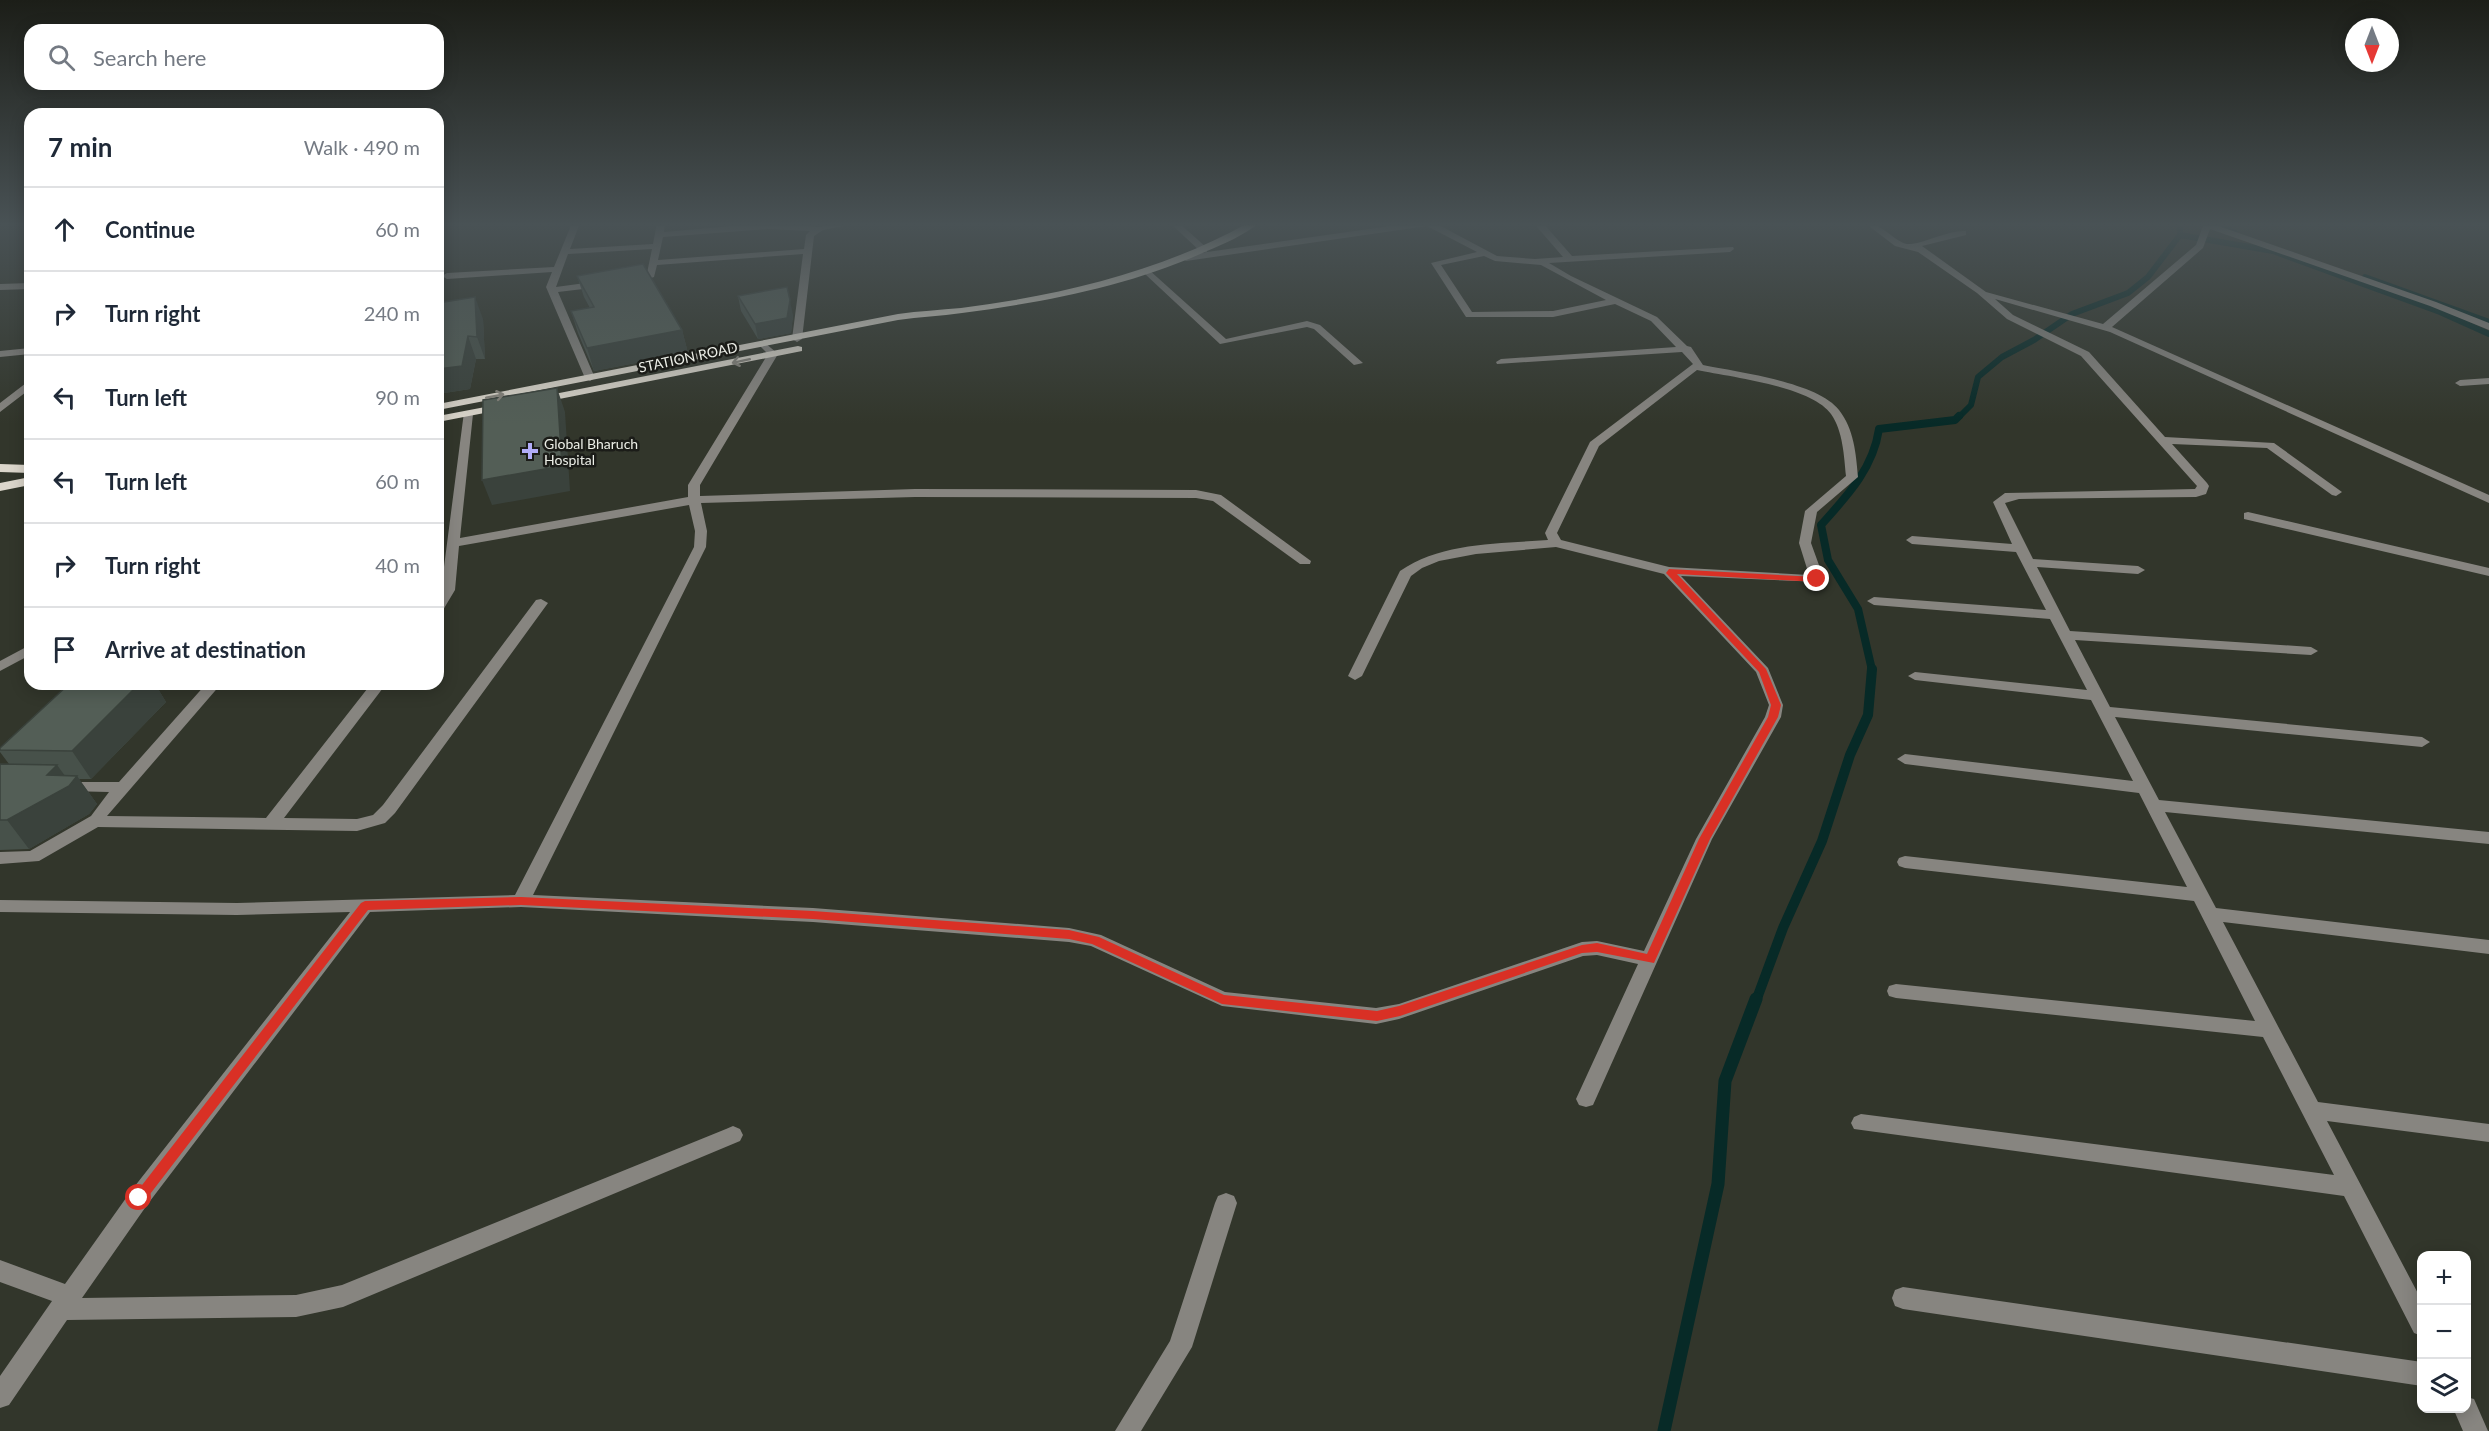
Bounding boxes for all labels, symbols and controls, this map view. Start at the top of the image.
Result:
north arrow [2345,18,2399,72]
search box [24,24,444,90]
icon: search [45,41,78,74]
text: Search here [93,44,206,71]
text: 7 min [48,131,112,163]
text: Walk · 490 m [304,135,420,159]
icon: ahead [48,213,81,246]
text: Continue [105,216,195,243]
text: 60 m [375,217,420,241]
icon: right [48,297,81,330]
text: Turn right [105,300,200,327]
text: 240 m [364,301,420,325]
street label: STATION ROAD [637,338,739,376]
one-way arrow [732,356,751,367]
icon: left [48,381,81,414]
text: Turn left [105,384,187,411]
text: 90 m [375,385,420,409]
one-way arrow [485,390,505,401]
place label: Global Bharuch Hospital [544,435,638,468]
marker: Global Bharuch Hospital [521,442,539,460]
icon: left [48,465,81,498]
text: Turn left [105,468,187,495]
text: 60 m [375,469,420,493]
icon: right [48,549,81,582]
text: Turn right [105,552,200,579]
text: 40 m [375,553,420,577]
route end [1803,565,1829,591]
icon: arrive [48,633,81,666]
text: Arrive at destination [105,636,306,663]
route start [125,1184,151,1210]
map controls [2417,1251,2471,1413]
button: + [2417,1251,2471,1305]
button: − [2417,1305,2471,1359]
button: layers [2417,1359,2471,1413]

